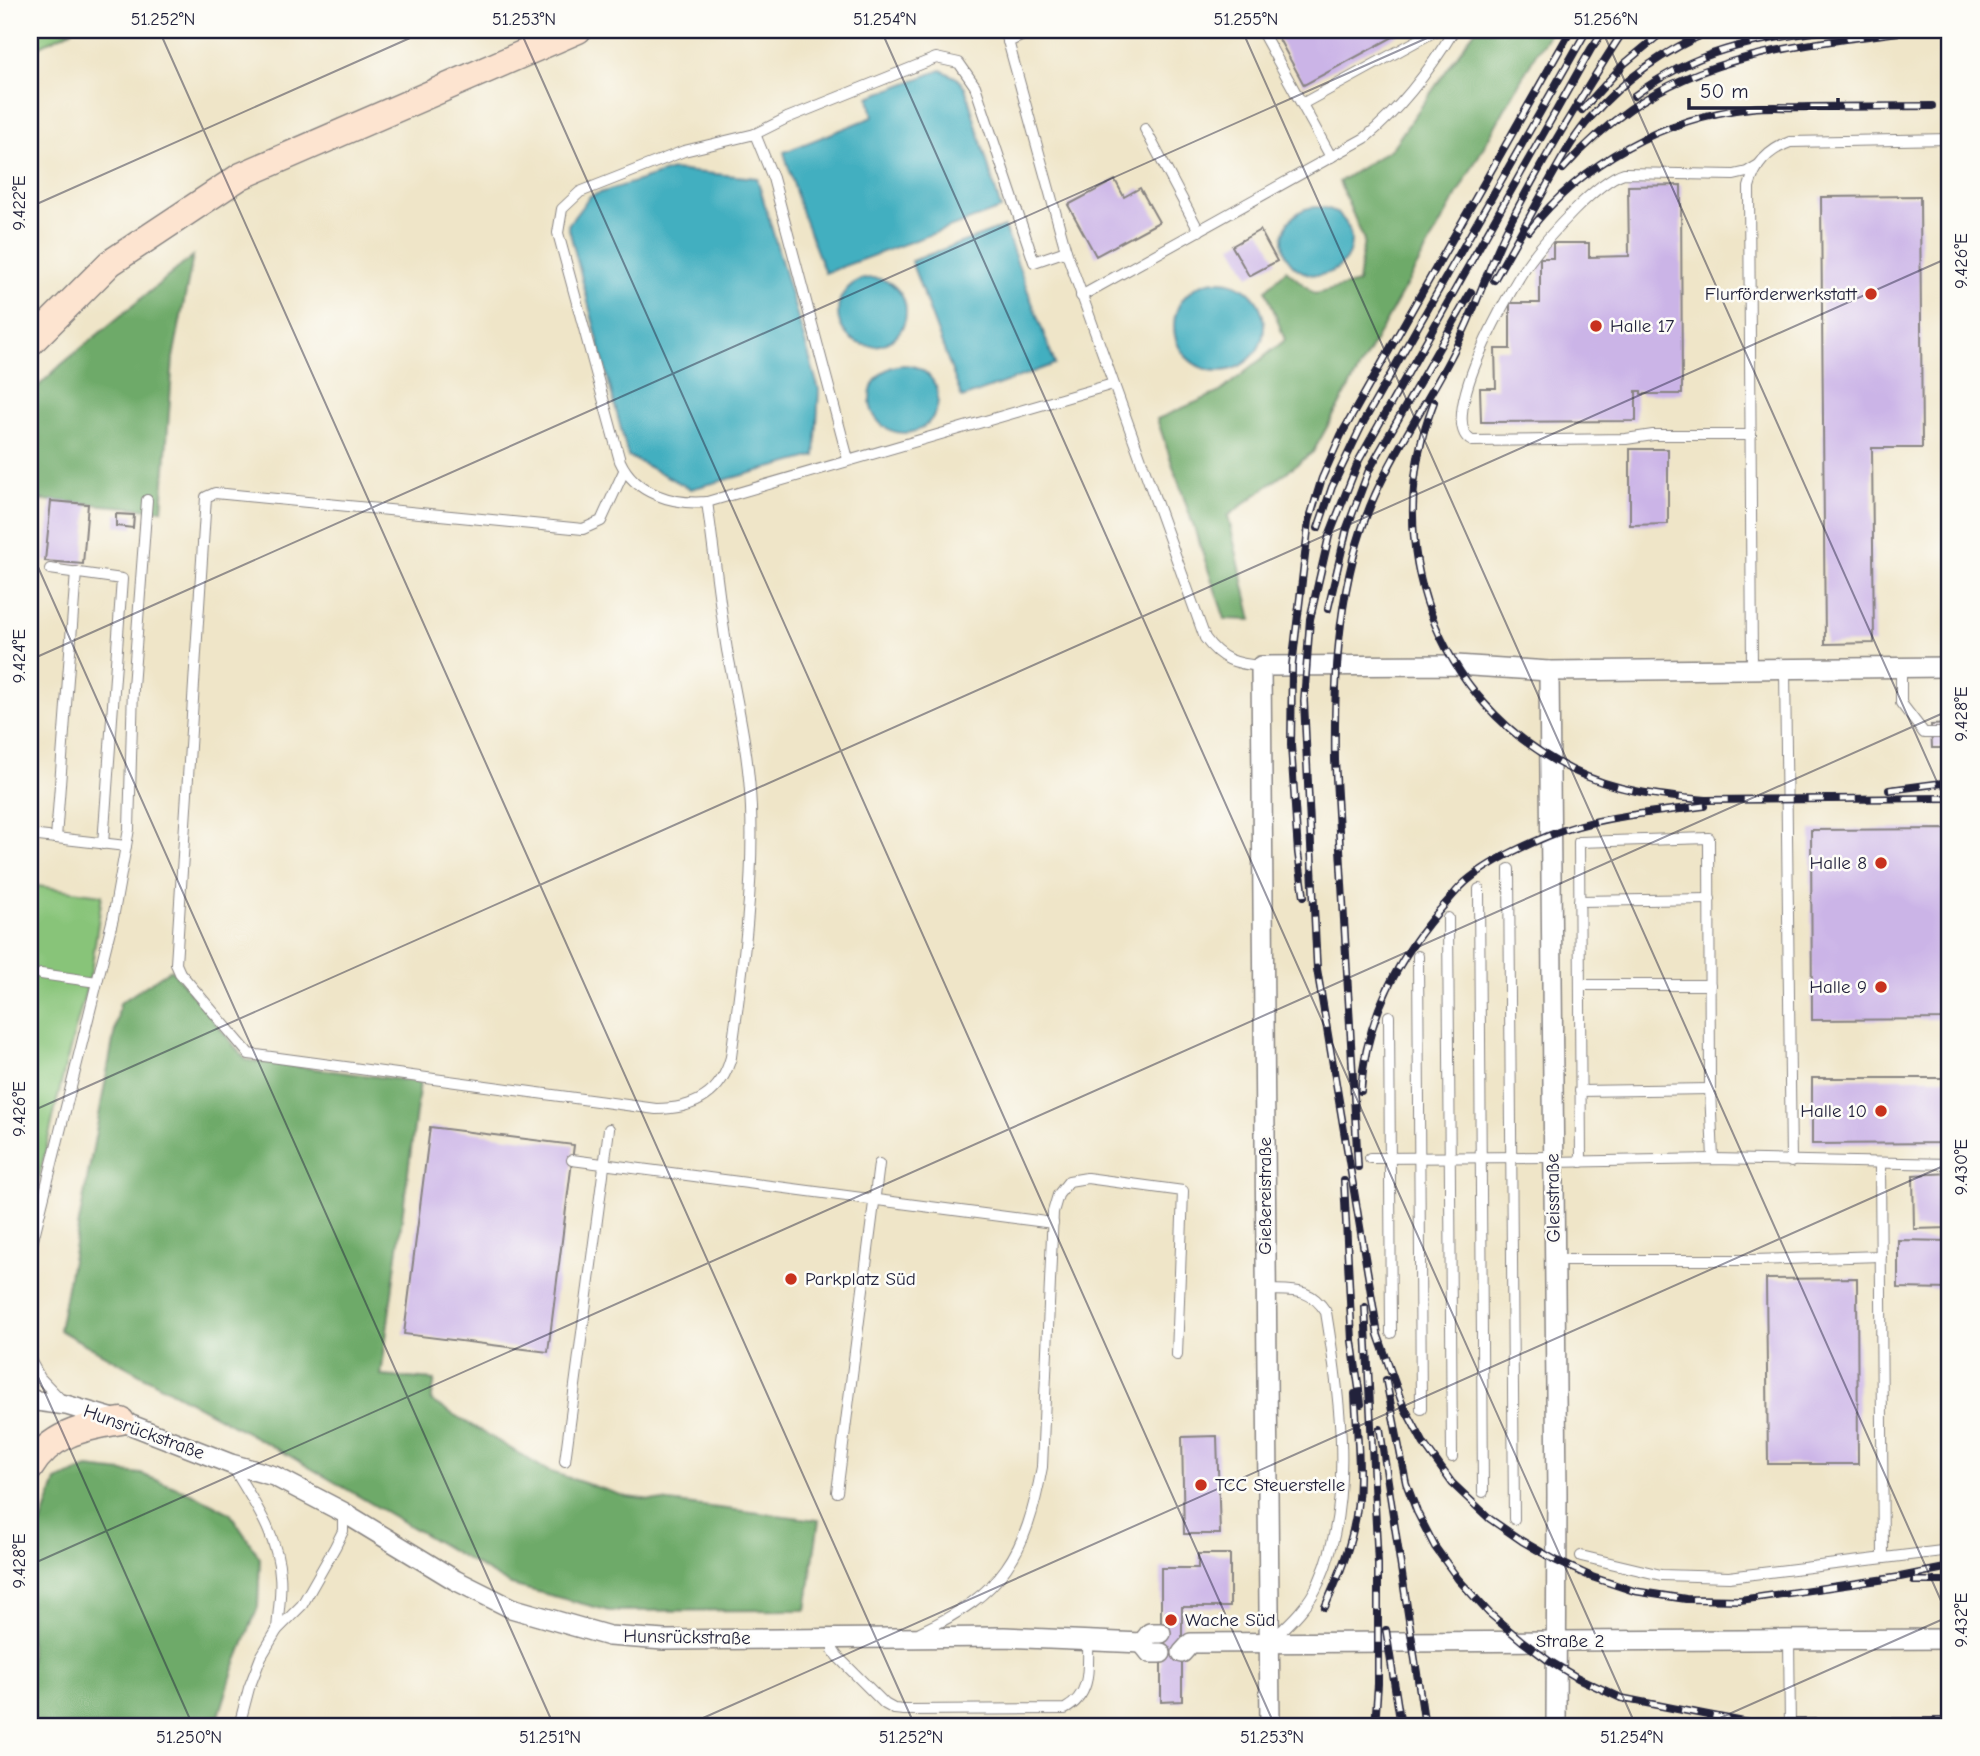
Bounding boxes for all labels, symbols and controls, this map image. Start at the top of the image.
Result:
text: 51.252°N [131,9,195,30]
text: 51.253°N [492,9,556,30]
text: 51.254°N [853,9,917,30]
text: 51.255°N [1214,9,1278,30]
text: 51.256°N [1574,9,1638,30]
scale bar [1689,66,1838,110]
text: 50 m [1700,79,1749,103]
text: 9.422°E [9,175,30,231]
text: 9.426°E [1951,233,1972,289]
place label: Flurförderwerkstatt [1705,283,1858,305]
marker: Flurförderwerkstatt [1863,286,1879,302]
place label: Halle 17 [1610,315,1674,337]
marker: Halle 17 [1588,318,1604,334]
text: 9.424°E [9,629,30,683]
text: 9.428°E [1951,686,1972,742]
place label: Halle 8 [1809,852,1867,874]
marker: Halle 8 [1873,855,1889,871]
place label: Halle 9 [1809,976,1867,998]
marker: Halle 9 [1873,979,1889,995]
text: 9.426°E [9,1081,30,1137]
place label: Halle 10 [1800,1100,1867,1122]
marker: Halle 10 [1873,1103,1889,1119]
street label: Gießereistraße [1254,1137,1276,1255]
text: 9.430°E [1951,1139,1972,1195]
street label: Gleisstraße [1541,1153,1565,1243]
place label: Parkplatz Süd [805,1268,916,1290]
marker: Parkplatz Süd [783,1271,799,1287]
street label: Hunsrückstraße [80,1400,208,1464]
place label: TCC Steuerstelle [1215,1474,1345,1496]
marker: TCC Steuerstelle [1193,1477,1209,1493]
text: 9.428°E [9,1533,30,1589]
text: 9.432°E [1951,1592,1972,1647]
place label: Wache Süd [1185,1609,1275,1631]
marker: Wache Süd [1163,1612,1179,1628]
street label: Hunsrückstraße [623,1625,751,1649]
street label: Straße 2 [1536,1630,1604,1652]
text: 51.250°N [156,1727,222,1748]
text: 51.251°N [519,1727,581,1748]
text: 51.252°N [879,1727,943,1748]
text: 51.253°N [1240,1727,1304,1748]
text: 51.254°N [1600,1727,1664,1748]

